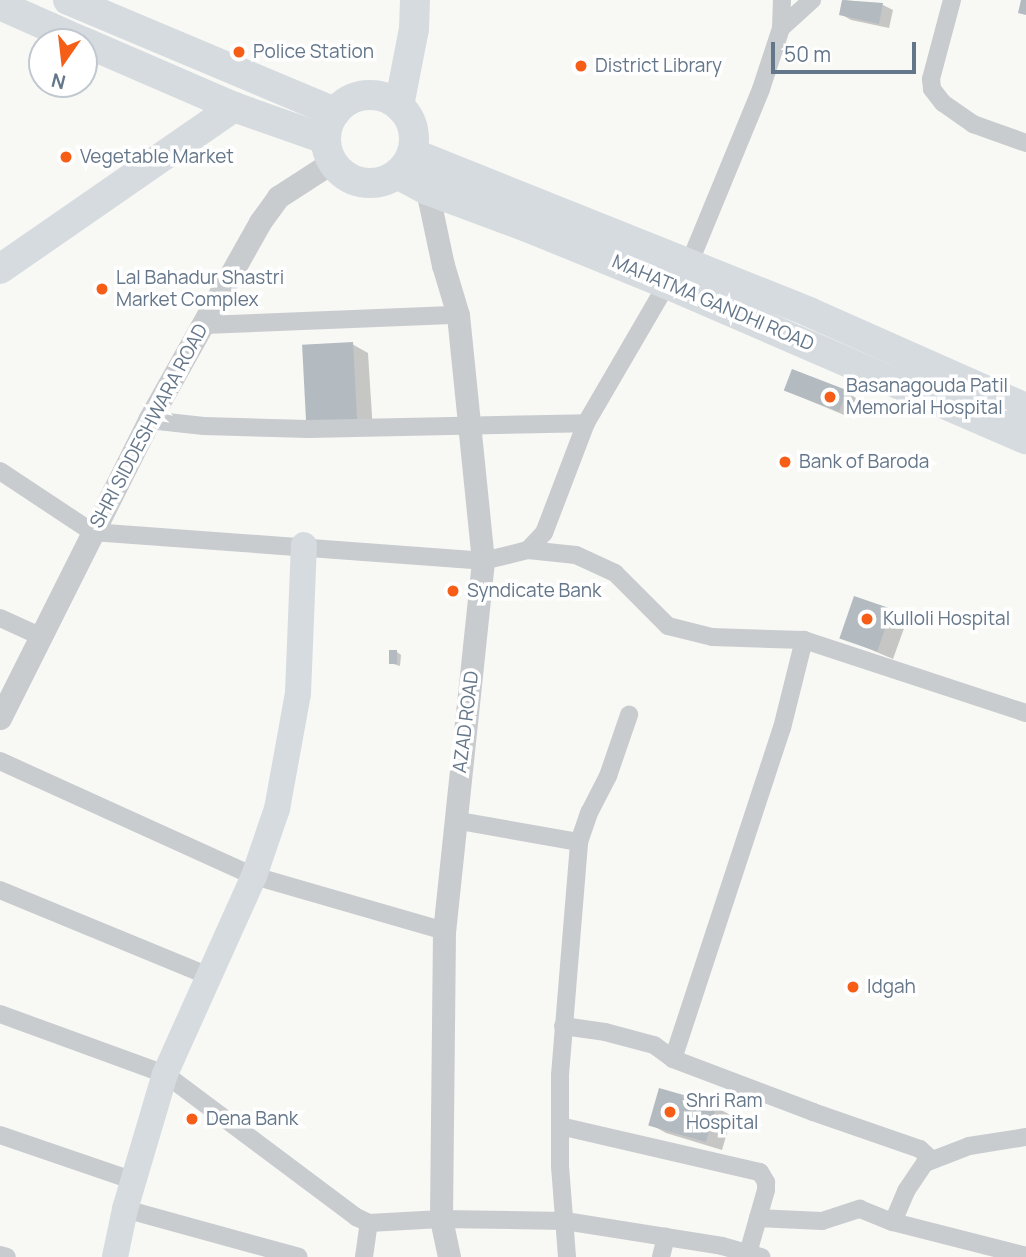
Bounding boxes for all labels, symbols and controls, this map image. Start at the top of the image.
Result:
north arrow [28,28,98,98]
scale bar [774,28,919,72]
text: 50 m [784,40,831,68]
place label: Police Station [253,41,374,63]
marker: Police Station [231,44,247,60]
place label: District Library [595,55,722,77]
marker: District Library [573,58,589,74]
text: N [49,67,68,96]
place label: Vegetable Market [80,146,234,168]
marker: Vegetable Market [58,149,74,165]
street label: MAHATMA GANDHI ROAD [609,250,817,356]
place label: Lal Bahadur Shastri Market Complex [116,267,284,311]
marker: Lal Bahadur Shastri Market Complex [94,281,110,297]
street label: SHRI SIDDESHWARA ROAD [85,320,213,532]
place label: Basanagouda Patil Memorial Hospital [846,375,1008,419]
marker: Basanagouda Patil Memorial Hospital [820,387,840,407]
place label: Bank of Baroda [799,451,929,473]
marker: Bank of Baroda [777,454,793,470]
place label: Syndicate Bank [467,580,602,602]
marker: Syndicate Bank [445,583,461,599]
place label: Kulloli Hospital [883,608,1010,630]
marker: Kulloli Hospital [857,609,877,629]
street label: AZAD ROAD [448,670,484,774]
place label: Idgah [867,976,916,998]
marker: Idgah [845,979,861,995]
place label: Shri Ram Hospital [686,1090,763,1134]
marker: Shri Ram Hospital [660,1102,680,1122]
place label: Dena Bank [206,1108,298,1130]
marker: Dena Bank [184,1111,200,1127]

